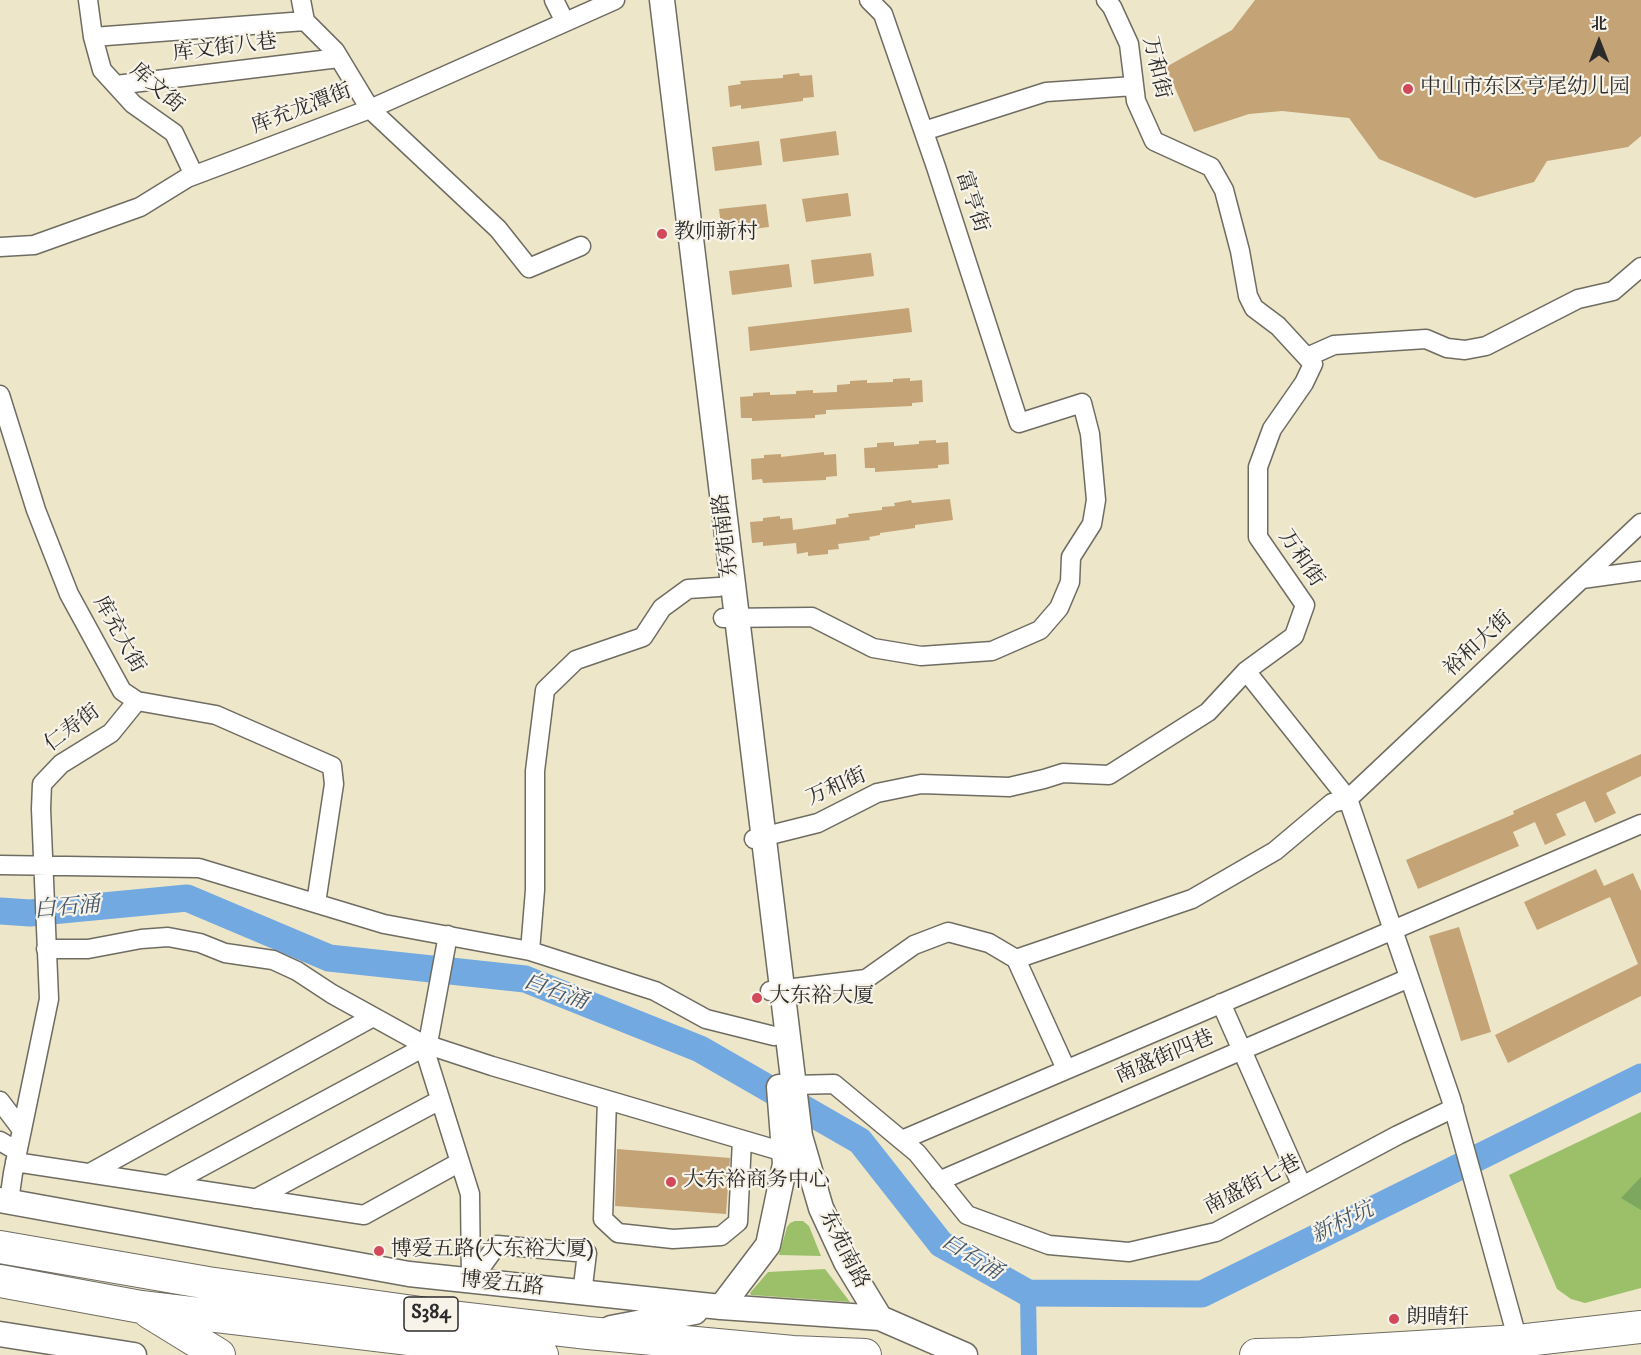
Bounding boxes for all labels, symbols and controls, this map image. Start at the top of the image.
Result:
north arrow [1569,12,1629,72]
text: 北 [1591,14,1607,34]
street label: 库文街八巷 [171,30,279,68]
street label: 万和街 [1136,34,1174,102]
street label: 库文街 [124,59,188,119]
place label: 中山市东区亨尾幼儿园 [1420,76,1630,102]
street label: 库充龙潭街 [248,79,356,141]
marker: 中山市东区亨尾幼儿园 [1401,82,1415,96]
street label: 富亨街 [949,168,993,236]
place label: 教师新村 [674,221,758,247]
marker: 教师新村 [655,227,669,241]
street label: 东苑南路 [709,492,745,578]
street label: 万和街 [1272,526,1328,592]
street label: 库充大街 [87,592,149,678]
street label: 裕和大街 [1440,607,1518,683]
street label: 仁寿街 [40,700,106,758]
street label: 万和街 [803,764,871,812]
water label: 白石涌 [33,893,101,925]
water label: 白石涌 [519,969,591,1017]
place label: 大东裕大厦 [769,985,874,1011]
marker: 大东裕大厦 [750,991,764,1005]
street label: 南盛街四巷 [1112,1026,1218,1090]
street label: 南盛街七巷 [1201,1151,1305,1221]
place label: 大东裕商务中心 [683,1169,830,1195]
marker: 大东裕商务中心 [664,1175,678,1189]
water label: 新村坑 [1308,1198,1378,1250]
street label: 东苑南路 [813,1207,873,1293]
water label: 白石涌 [936,1229,1006,1287]
place label: 博爱五路(大东裕大厦) [391,1238,594,1264]
marker: 博爱五路(大东裕大厦) [372,1244,386,1258]
street label: 博爱五路 [459,1268,545,1302]
road number: S384 [404,1297,458,1331]
place label: 朗晴轩 [1406,1306,1469,1332]
marker: 朗晴轩 [1387,1312,1401,1326]

